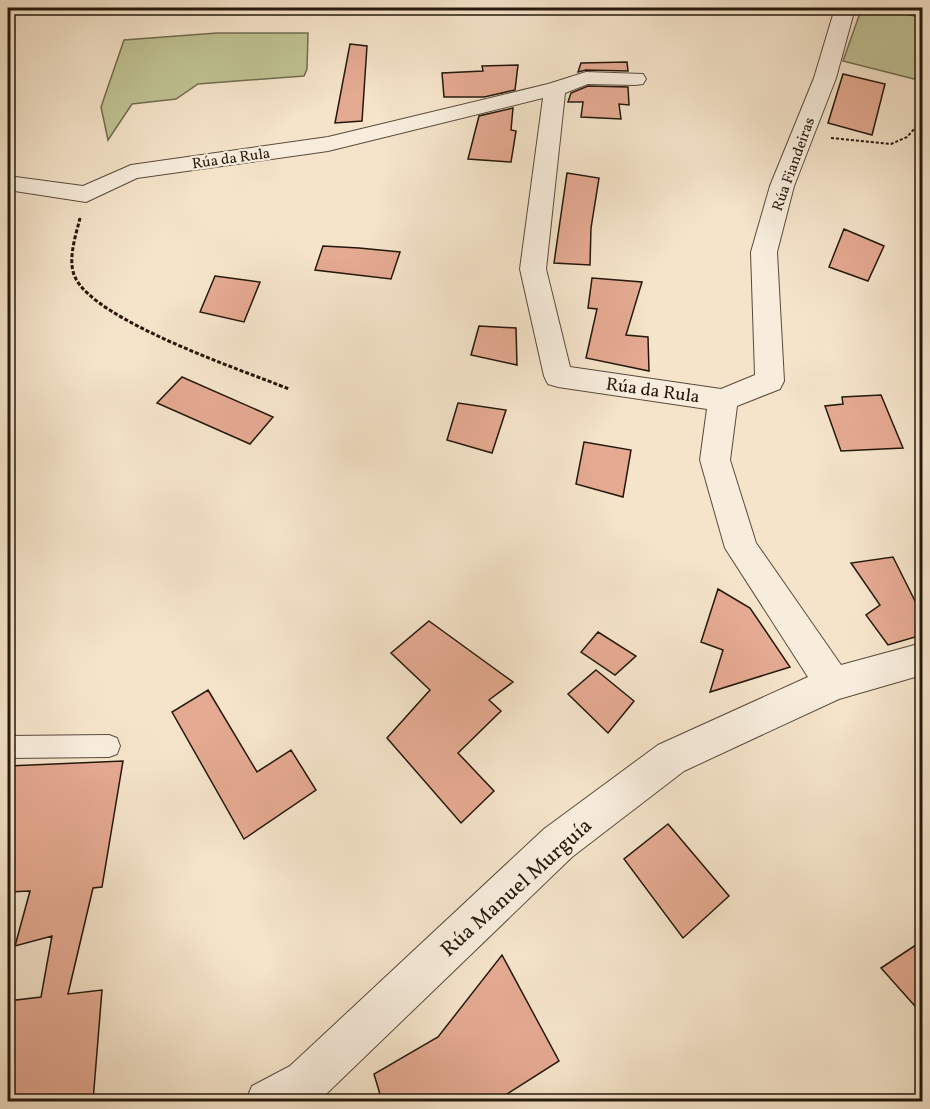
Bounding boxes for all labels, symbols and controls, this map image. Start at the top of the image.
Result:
street label: Rúa Fiandeiras [768,115,821,214]
street label: Rúa da Rula [191,144,272,175]
street label: Rúa da Rula [604,373,701,410]
street label: Rúa Manuel Murguía [435,812,599,964]

